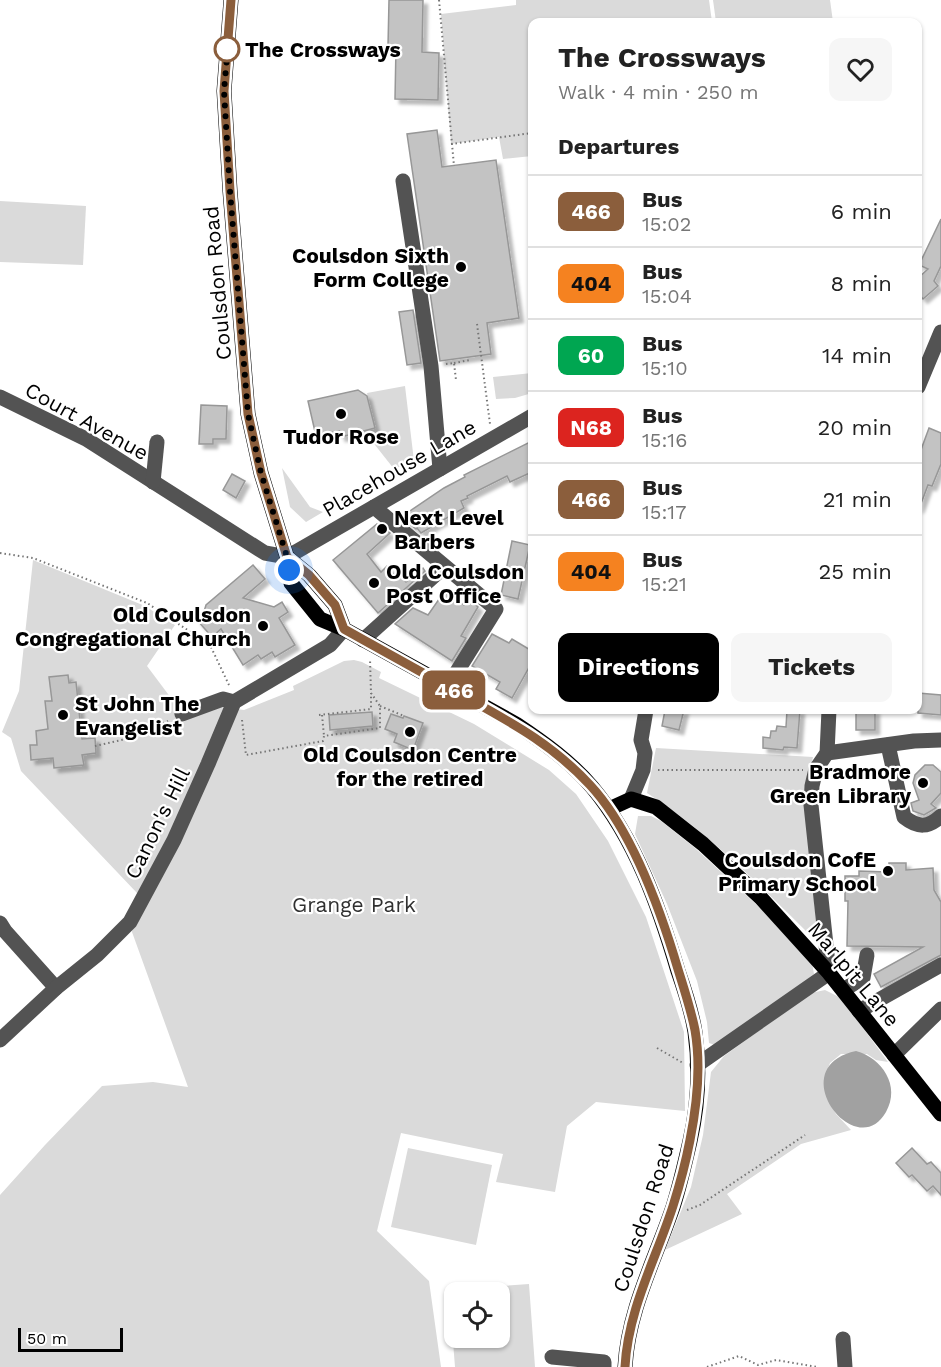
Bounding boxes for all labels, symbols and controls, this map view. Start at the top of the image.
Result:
marker: The Crossways [214,36,240,62]
place label: The Crossways [245,37,401,62]
button: heart [829,38,892,101]
text: The Crossways [558,41,766,74]
text: Walk · 4 min · 250 m [558,80,759,104]
text: Departures [558,134,679,159]
text: Bus [642,187,682,212]
text: 466 [571,199,611,224]
text: 6 min [831,199,892,224]
street label: Coulsdon Road [198,205,236,361]
text: 15:02 [642,212,691,236]
place label: Coulsdon Sixth Form College [292,243,449,292]
text: Bus [642,259,682,284]
marker: Coulsdon Sixth Form College [454,260,468,274]
text: 404 [571,271,611,296]
text: 8 min [831,271,892,296]
text: 15:04 [642,284,692,308]
text: Bus [642,331,682,356]
text: 60 [578,343,604,368]
text: 14 min [822,343,892,368]
text: 15:10 [642,356,688,380]
street label: Court Avenue [21,377,153,465]
text: Bus [642,403,682,428]
marker: Tudor Rose [334,407,348,421]
street label: Placehouse Lane [318,414,480,522]
text: N68 [570,415,612,440]
text: 20 min [818,415,892,440]
place label: Tudor Rose [283,424,399,449]
text: 15:16 [642,428,687,452]
text: Bus [642,475,682,500]
text: 466 [571,487,611,512]
text: 21 min [823,487,892,512]
text: 15:17 [642,500,686,524]
place label: Next Level Barbers [394,505,504,554]
marker: Next Level Barbers [375,522,389,536]
text: Bus [642,547,682,572]
your location [274,555,304,585]
place label: Old Coulsdon Post Office [386,559,524,608]
text: 404 [571,559,611,584]
text: 25 min [818,559,892,584]
text: 15:21 [642,572,687,596]
marker: Old Coulsdon Post Office [367,576,381,590]
place label: Old Coulsdon Congregational Church [15,602,251,651]
marker: Old Coulsdon Congregational Church [256,619,270,633]
button: Directions [558,633,719,702]
button: Tickets [731,633,892,702]
line badge: 466 [420,670,488,710]
text: 466 [434,678,474,703]
place label: St John The Evangelist [75,691,199,740]
marker: St John The Evangelist [56,708,70,722]
marker: Old Coulsdon Centre for the retired [403,725,417,739]
place label: Old Coulsdon Centre for the retired [303,742,517,791]
place label: Bradmore Green Library [770,759,911,808]
street label: Canon's Hill [119,763,195,883]
marker: Bradmore Green Library [916,776,930,790]
place label: Coulsdon CofE Primary School [718,847,876,896]
marker: Coulsdon CofE Primary School [881,864,895,878]
park label: Grange Park [292,892,416,917]
street label: Marlpit Lane [803,917,905,1031]
street label: Coulsdon Road [607,1141,679,1295]
map controls [444,1282,510,1348]
button: locate [444,1282,510,1348]
scale bar [18,1325,123,1352]
text: 50 m [27,1329,67,1348]

